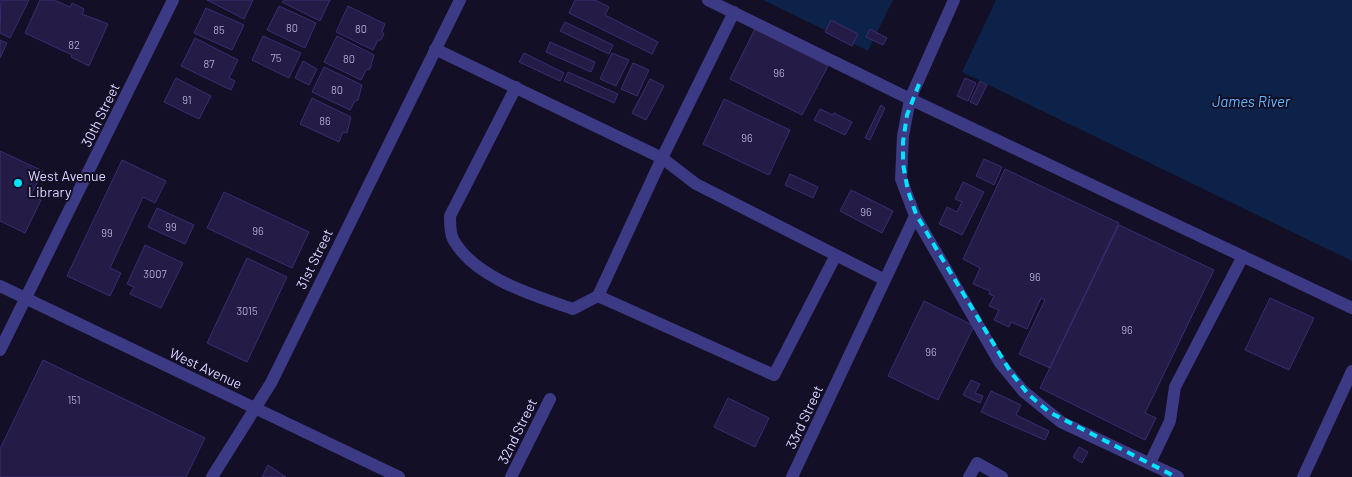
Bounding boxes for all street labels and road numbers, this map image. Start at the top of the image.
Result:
street label: 30th Street [77,80,123,150]
street label: 31st Street [292,226,336,292]
street label: West Avenue [167,344,245,392]
street label: 33rd Street [782,383,826,451]
street label: 32nd Street [494,395,540,467]

